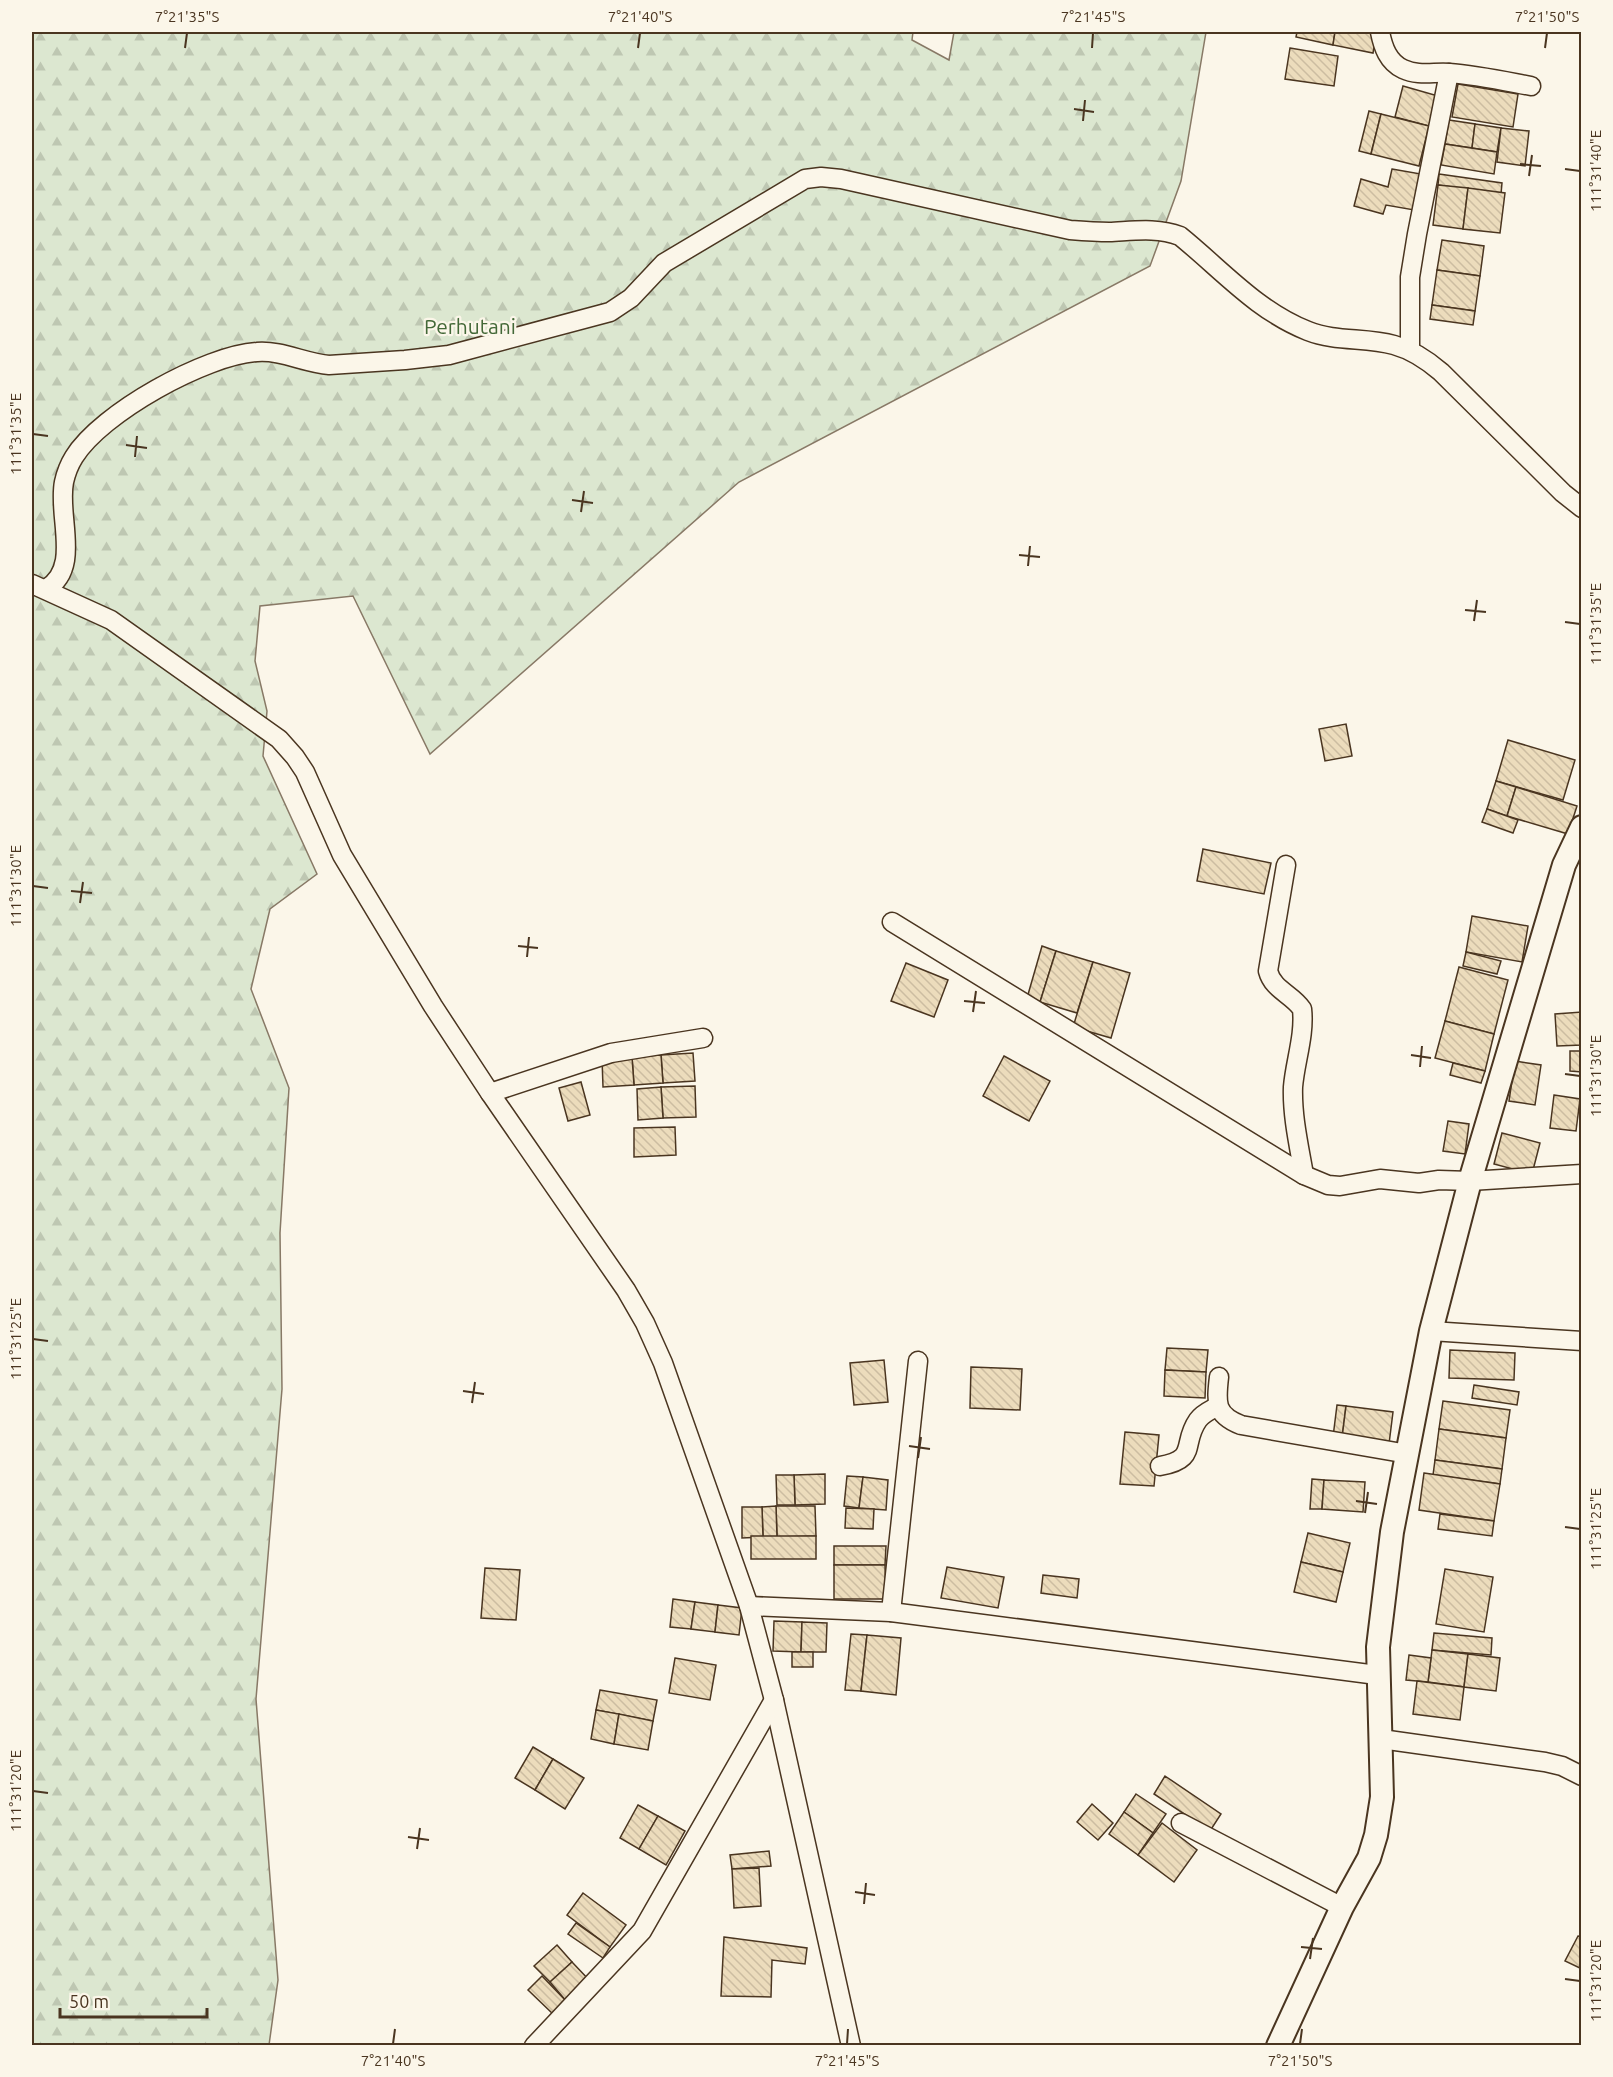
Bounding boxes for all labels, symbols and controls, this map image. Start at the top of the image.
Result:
text: 7°21'35"S [155,8,219,25]
text: 7°21'40"S [608,8,672,25]
text: 7°21'45"S [1061,8,1125,25]
text: 7°21'50"S [1515,8,1579,25]
text: 111°31'40"E [1587,130,1604,212]
park label: Perhutani [424,314,516,338]
text: 111°31'35"E [7,393,24,475]
text: 111°31'35"E [1587,583,1604,665]
text: 111°31'30"E [7,845,24,927]
text: 111°31'30"E [1587,1035,1604,1117]
text: 111°31'25"E [7,1298,24,1380]
text: 111°31'25"E [1587,1488,1604,1570]
text: 111°31'20"E [7,1750,24,1832]
text: 111°31'20"E [1587,1940,1604,2022]
scale bar [60,1981,207,2019]
text: 50 m [69,1991,109,2011]
text: 7°21'40"S [361,2052,425,2069]
text: 7°21'45"S [815,2052,879,2069]
text: 7°21'50"S [1268,2052,1332,2069]

